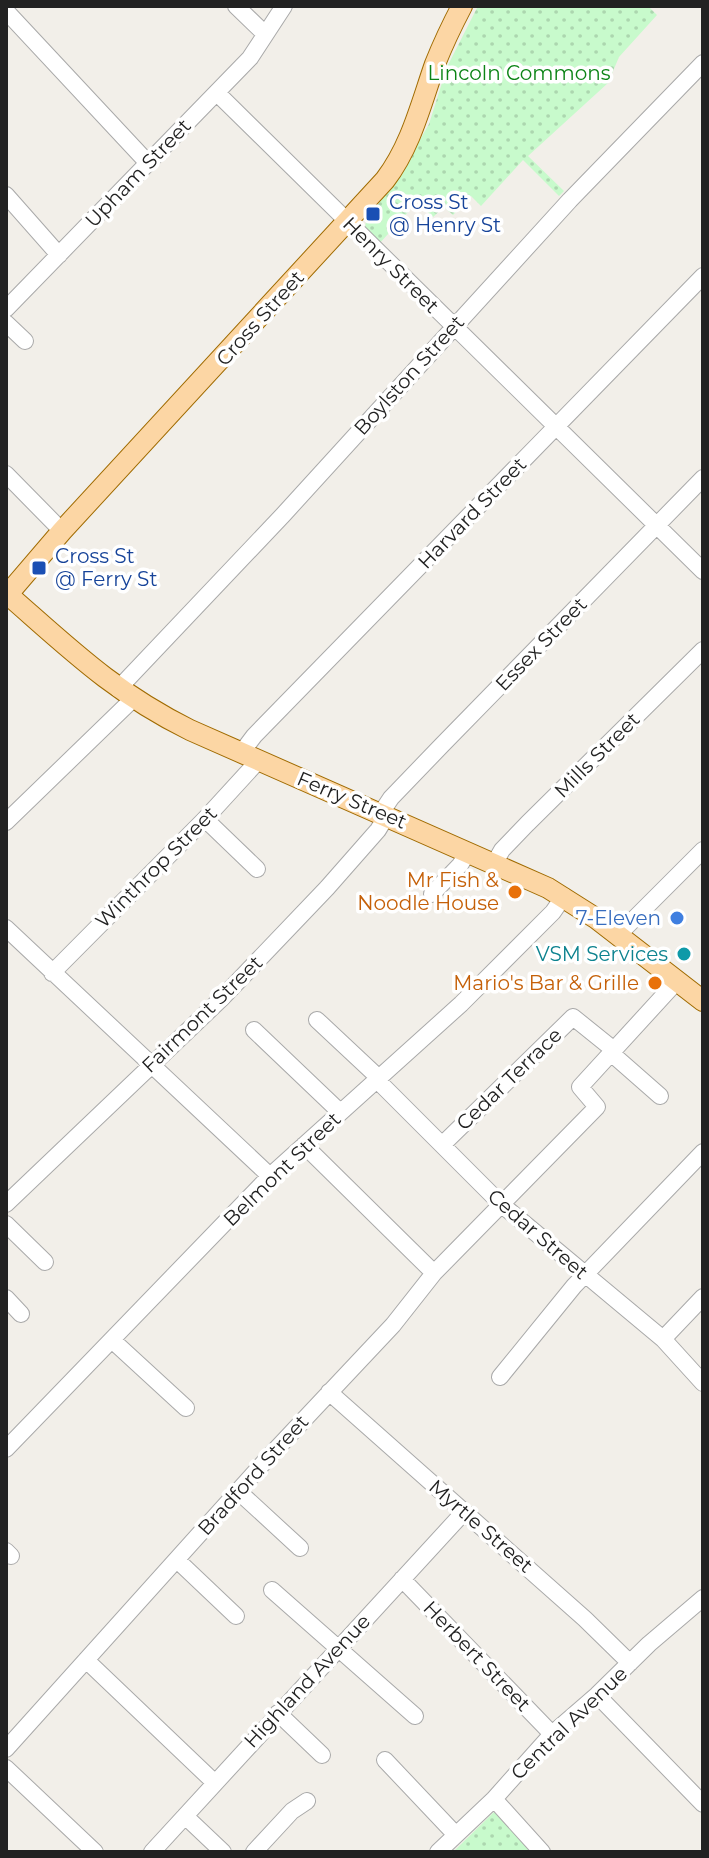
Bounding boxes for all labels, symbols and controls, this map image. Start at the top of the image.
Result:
park label: Lincoln Commons [428,61,611,85]
street label: Upham Street [80,114,196,232]
place label: Cross St @ Henry St [389,190,501,237]
marker: Cross St @ Henry St [364,205,382,223]
street label: Henry Street [338,212,444,318]
street label: Cross Street [211,265,309,371]
street label: Boylston Street [349,310,469,440]
street label: Harvard Street [413,452,531,574]
place label: Cross St @ Ferry St [55,544,158,591]
marker: Cross St @ Ferry St [30,559,48,577]
street label: Essex Street [490,592,592,696]
street label: Mills Street [549,707,645,803]
street label: Ferry Street [294,766,410,834]
street label: Winthrop Street [90,801,222,933]
place label: Mr Fish & Noodle House [357,868,500,915]
marker: Mr Fish & Noodle House [506,883,524,901]
place label: 7-Eleven [576,906,661,930]
marker: 7-Eleven [668,909,686,927]
place label: VSM Services [536,942,668,966]
marker: VSM Services [675,945,693,963]
street label: Fairmont Street [137,950,267,1078]
place label: Mario's Bar & Grille [453,971,639,995]
marker: Mario's Bar & Grille [646,974,664,992]
street label: Cedar Terrace [451,1023,567,1135]
street label: Belmont Street [218,1107,346,1231]
street label: Cedar Street [483,1184,593,1284]
street label: Bradford Street [193,1410,313,1540]
street label: Myrtle Street [424,1474,538,1578]
street label: Herbert Street [418,1596,536,1716]
street label: Highland Avenue [239,1609,375,1753]
street label: Central Avenue [506,1661,632,1785]

